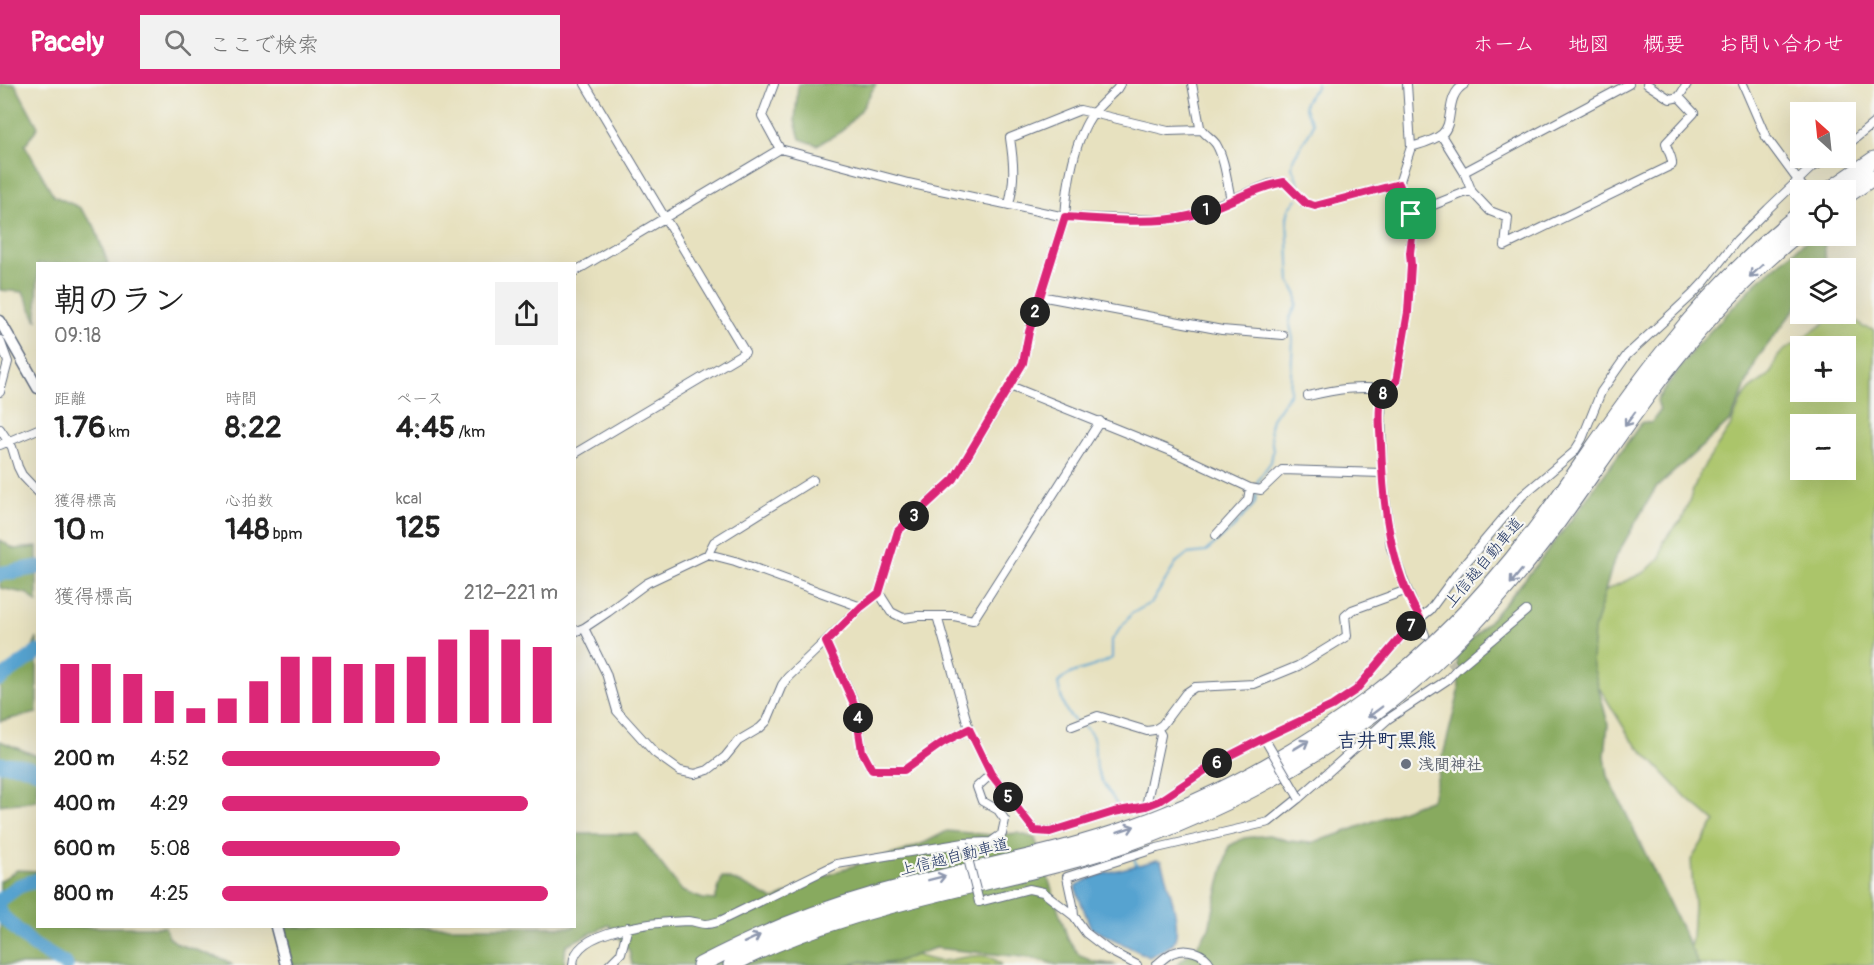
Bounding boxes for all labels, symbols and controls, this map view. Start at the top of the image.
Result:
search box [140,15,560,69]
text: Pacely [30,25,104,60]
icon: search [161,26,194,59]
text: ここで検索 [209,31,319,59]
text: ホーム [1473,31,1535,58]
text: 地図 [1568,31,1610,58]
text: 概要 [1643,31,1685,58]
text: お問い合わせ [1718,31,1844,58]
north arrow [1790,102,1856,168]
map controls [1790,102,1856,480]
button: locate [1790,180,1856,246]
pin [1385,188,1436,239]
pin: 1 [1191,195,1221,225]
icon: arrive [1394,197,1427,230]
text: 1 [1203,200,1209,220]
button: layers [1790,258,1856,324]
one-way arrow [1749,264,1764,278]
text: 朝のラン [54,280,186,321]
button: share [495,282,558,345]
pin: 2 [1020,297,1050,327]
text: 2 [1031,302,1039,322]
text: 09:18 [54,323,101,348]
button: + [1790,336,1856,402]
pin: 8 [1368,379,1398,409]
text: 8 [1379,384,1387,404]
text: 距離 [54,389,86,409]
text: 時間 [225,389,257,409]
text: ペース [396,389,443,409]
text: 1.76 [54,409,106,446]
text: 8:22 [225,409,282,446]
text: 4:45 [396,409,455,446]
one-way arrow [1624,411,1637,427]
button: − [1790,414,1856,480]
text: km [106,422,130,442]
text: /km [455,422,485,442]
text: kcal [396,489,422,509]
text: 獲得標高 [54,491,118,511]
text: 心拍数 [225,491,273,511]
pin: 3 [899,501,929,531]
text: 3 [910,506,918,526]
text: 125 [396,509,441,546]
text: 10 [54,511,86,548]
text: 148 [225,511,269,548]
street label: 上信越自動車道 [1440,513,1527,612]
text: m [86,524,104,544]
text: bpm [269,524,302,544]
one-way arrow [1509,569,1522,585]
text: 212–221 m [464,580,558,605]
text: 獲得標高 [54,584,134,609]
pin: 7 [1396,611,1426,641]
text: 7 [1407,616,1415,636]
pin: 4 [843,703,873,733]
one-way arrow [1368,705,1384,718]
text: 4 [853,708,863,728]
district label: 吉井町黒熊 [1337,728,1437,753]
one-way arrow [1292,738,1309,750]
text: 200 m [54,746,115,771]
text: 4:52 [150,746,189,771]
pin: 6 [1202,748,1232,778]
text: 6 [1212,753,1222,773]
place label: 浅間神社 [1418,755,1482,775]
marker: 浅間神社 [1399,757,1413,771]
pin: 5 [993,782,1023,812]
text: 5 [1004,787,1012,807]
text: 400 m [54,791,115,816]
text: 4:29 [150,791,188,816]
one-way arrow [1116,822,1135,833]
street label: 上信越自動車道 [897,834,1011,880]
text: 600 m [54,836,115,861]
text: 5:08 [150,836,190,861]
one-way arrow [928,872,947,884]
text: 800 m [54,881,114,906]
text: 4:25 [150,881,189,906]
one-way arrow [743,933,761,944]

